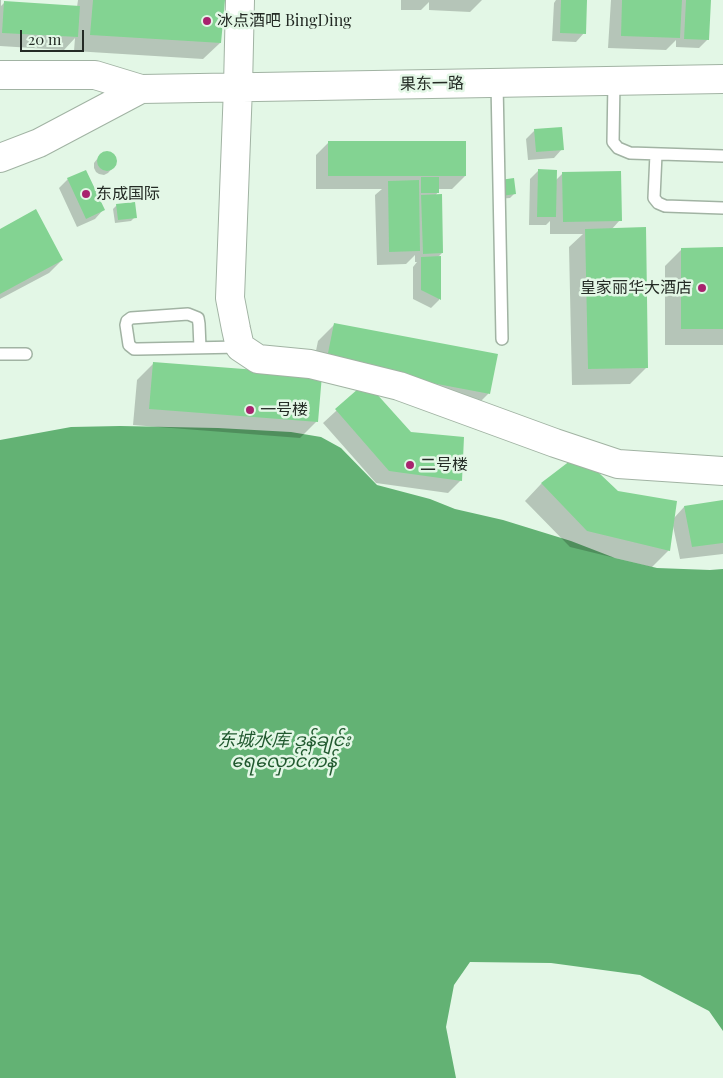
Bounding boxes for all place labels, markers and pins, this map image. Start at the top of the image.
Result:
place label: 冰点酒吧 BingDing [217,11,351,31]
marker: 冰点酒吧 BingDing [201,15,213,27]
place label: 东成国际 [96,184,160,204]
marker: 东成国际 [80,188,92,200]
place label: 皇家丽华大酒店 [580,278,692,298]
marker: 皇家丽华大酒店 [696,282,708,294]
place label: 一号楼 [260,400,308,420]
marker: 一号楼 [244,404,256,416]
place label: 二号楼 [420,455,468,475]
marker: 二号楼 [404,459,416,471]

